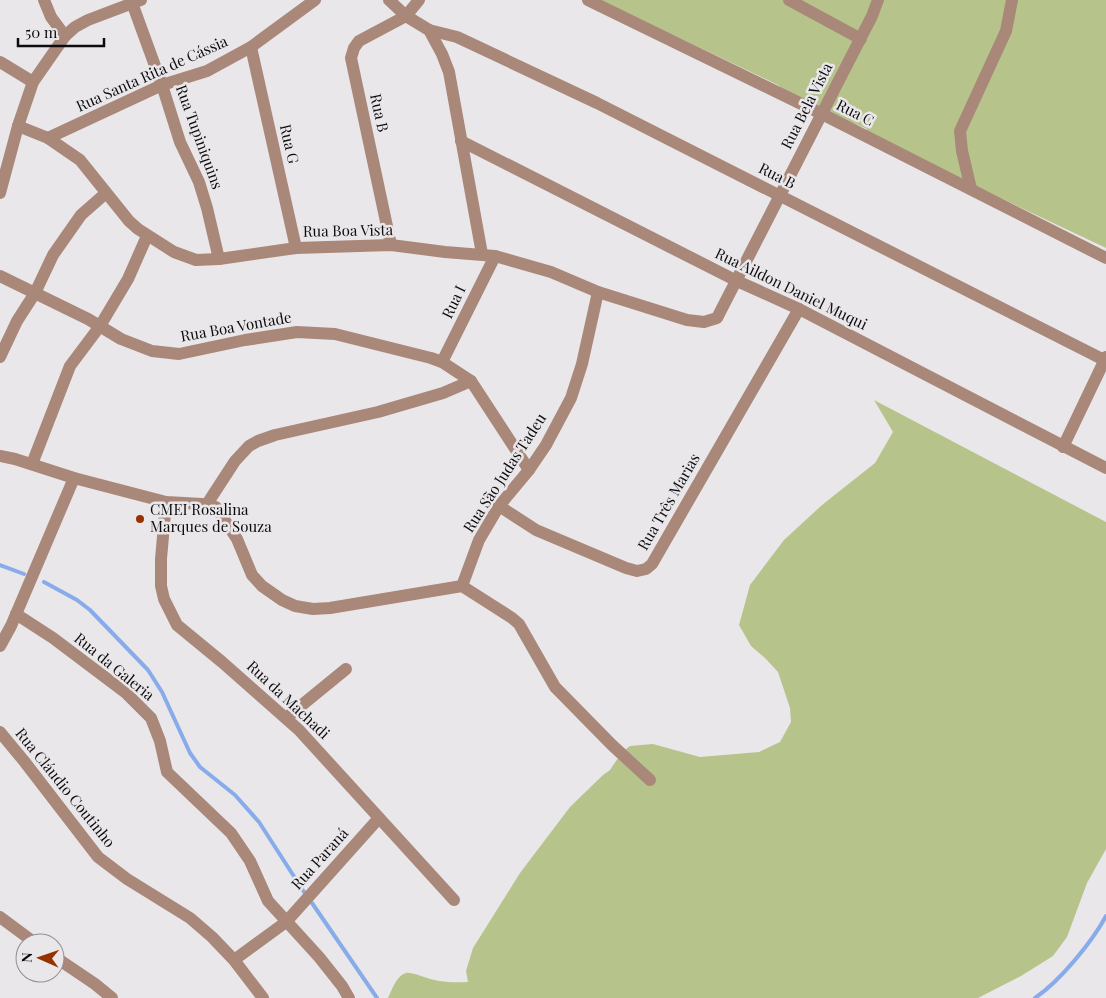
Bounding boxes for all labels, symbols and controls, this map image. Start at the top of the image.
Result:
scale bar [18,15,104,47]
text: 50 m [25,22,58,42]
street label: Rua Santa Rita de Cássia [73,30,231,116]
street label: Rua Bela Vista [776,59,837,152]
street label: Rua Tupiniquins [172,82,228,192]
street label: Rua B [366,92,394,134]
street label: Rua C [833,94,878,130]
street label: Rua G [276,122,304,166]
street label: Rua B [756,157,799,193]
street label: Rua Boa Vista [303,219,394,241]
street label: Rua Aildon Daniel Muqui [712,243,871,334]
street label: Rua I [437,282,470,321]
street label: Rua Boa Vontade [179,306,293,346]
street label: Rua São Judas Tadeu [458,409,550,536]
street label: Rua Três Marias [632,450,704,553]
place label: CMEI Rosalina Marques de Souza [150,499,272,536]
marker: CMEI Rosalina Marques de Souza [134,513,146,525]
street label: Rua da Galeria [70,628,159,705]
street label: Rua da Machadi [243,656,335,743]
street label: Rua Cláudio Coutinho [11,723,120,851]
street label: Rua Paraná [286,823,353,893]
north arrow [15,933,65,983]
text: N [17,952,36,963]

